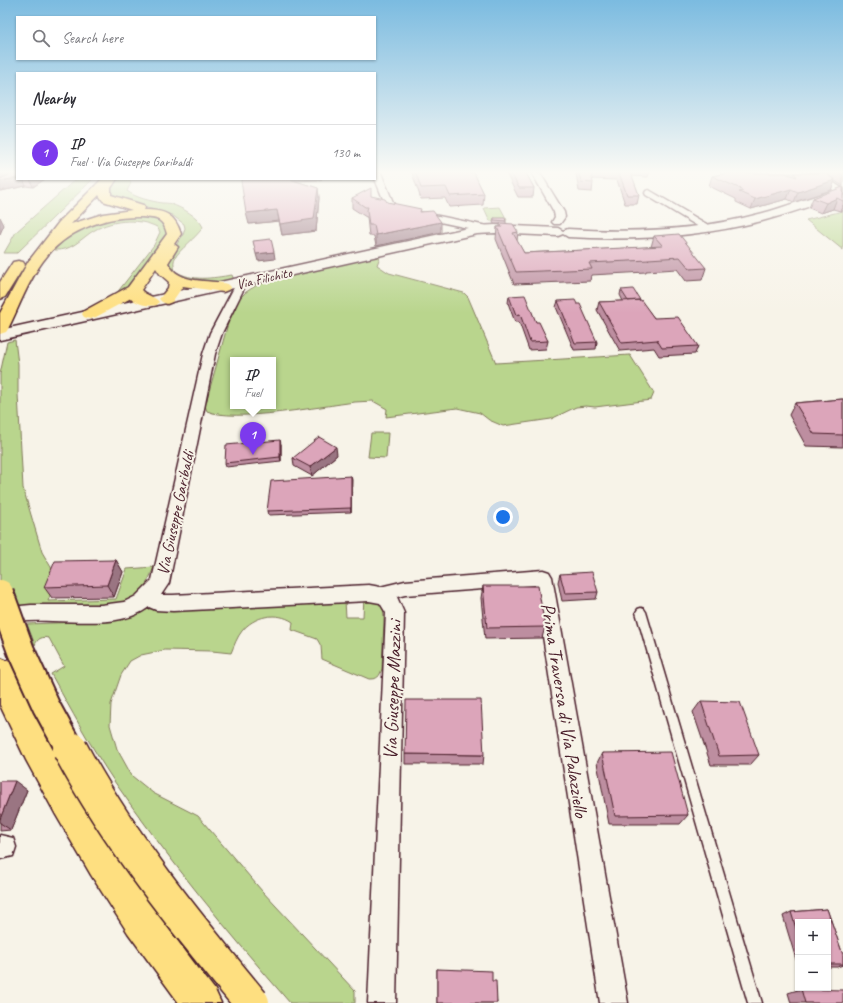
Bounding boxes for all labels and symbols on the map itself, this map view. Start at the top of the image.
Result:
street label: Via Filichito [235,264,294,293]
pin: 1 [240,422,266,455]
street label: Via Giuseppe Garibaldi [152,447,199,577]
your location [493,507,513,527]
street label: Prima Traversa di Via Palazziello [535,601,594,820]
street label: Via Giuseppe Mazzini [378,618,408,760]

